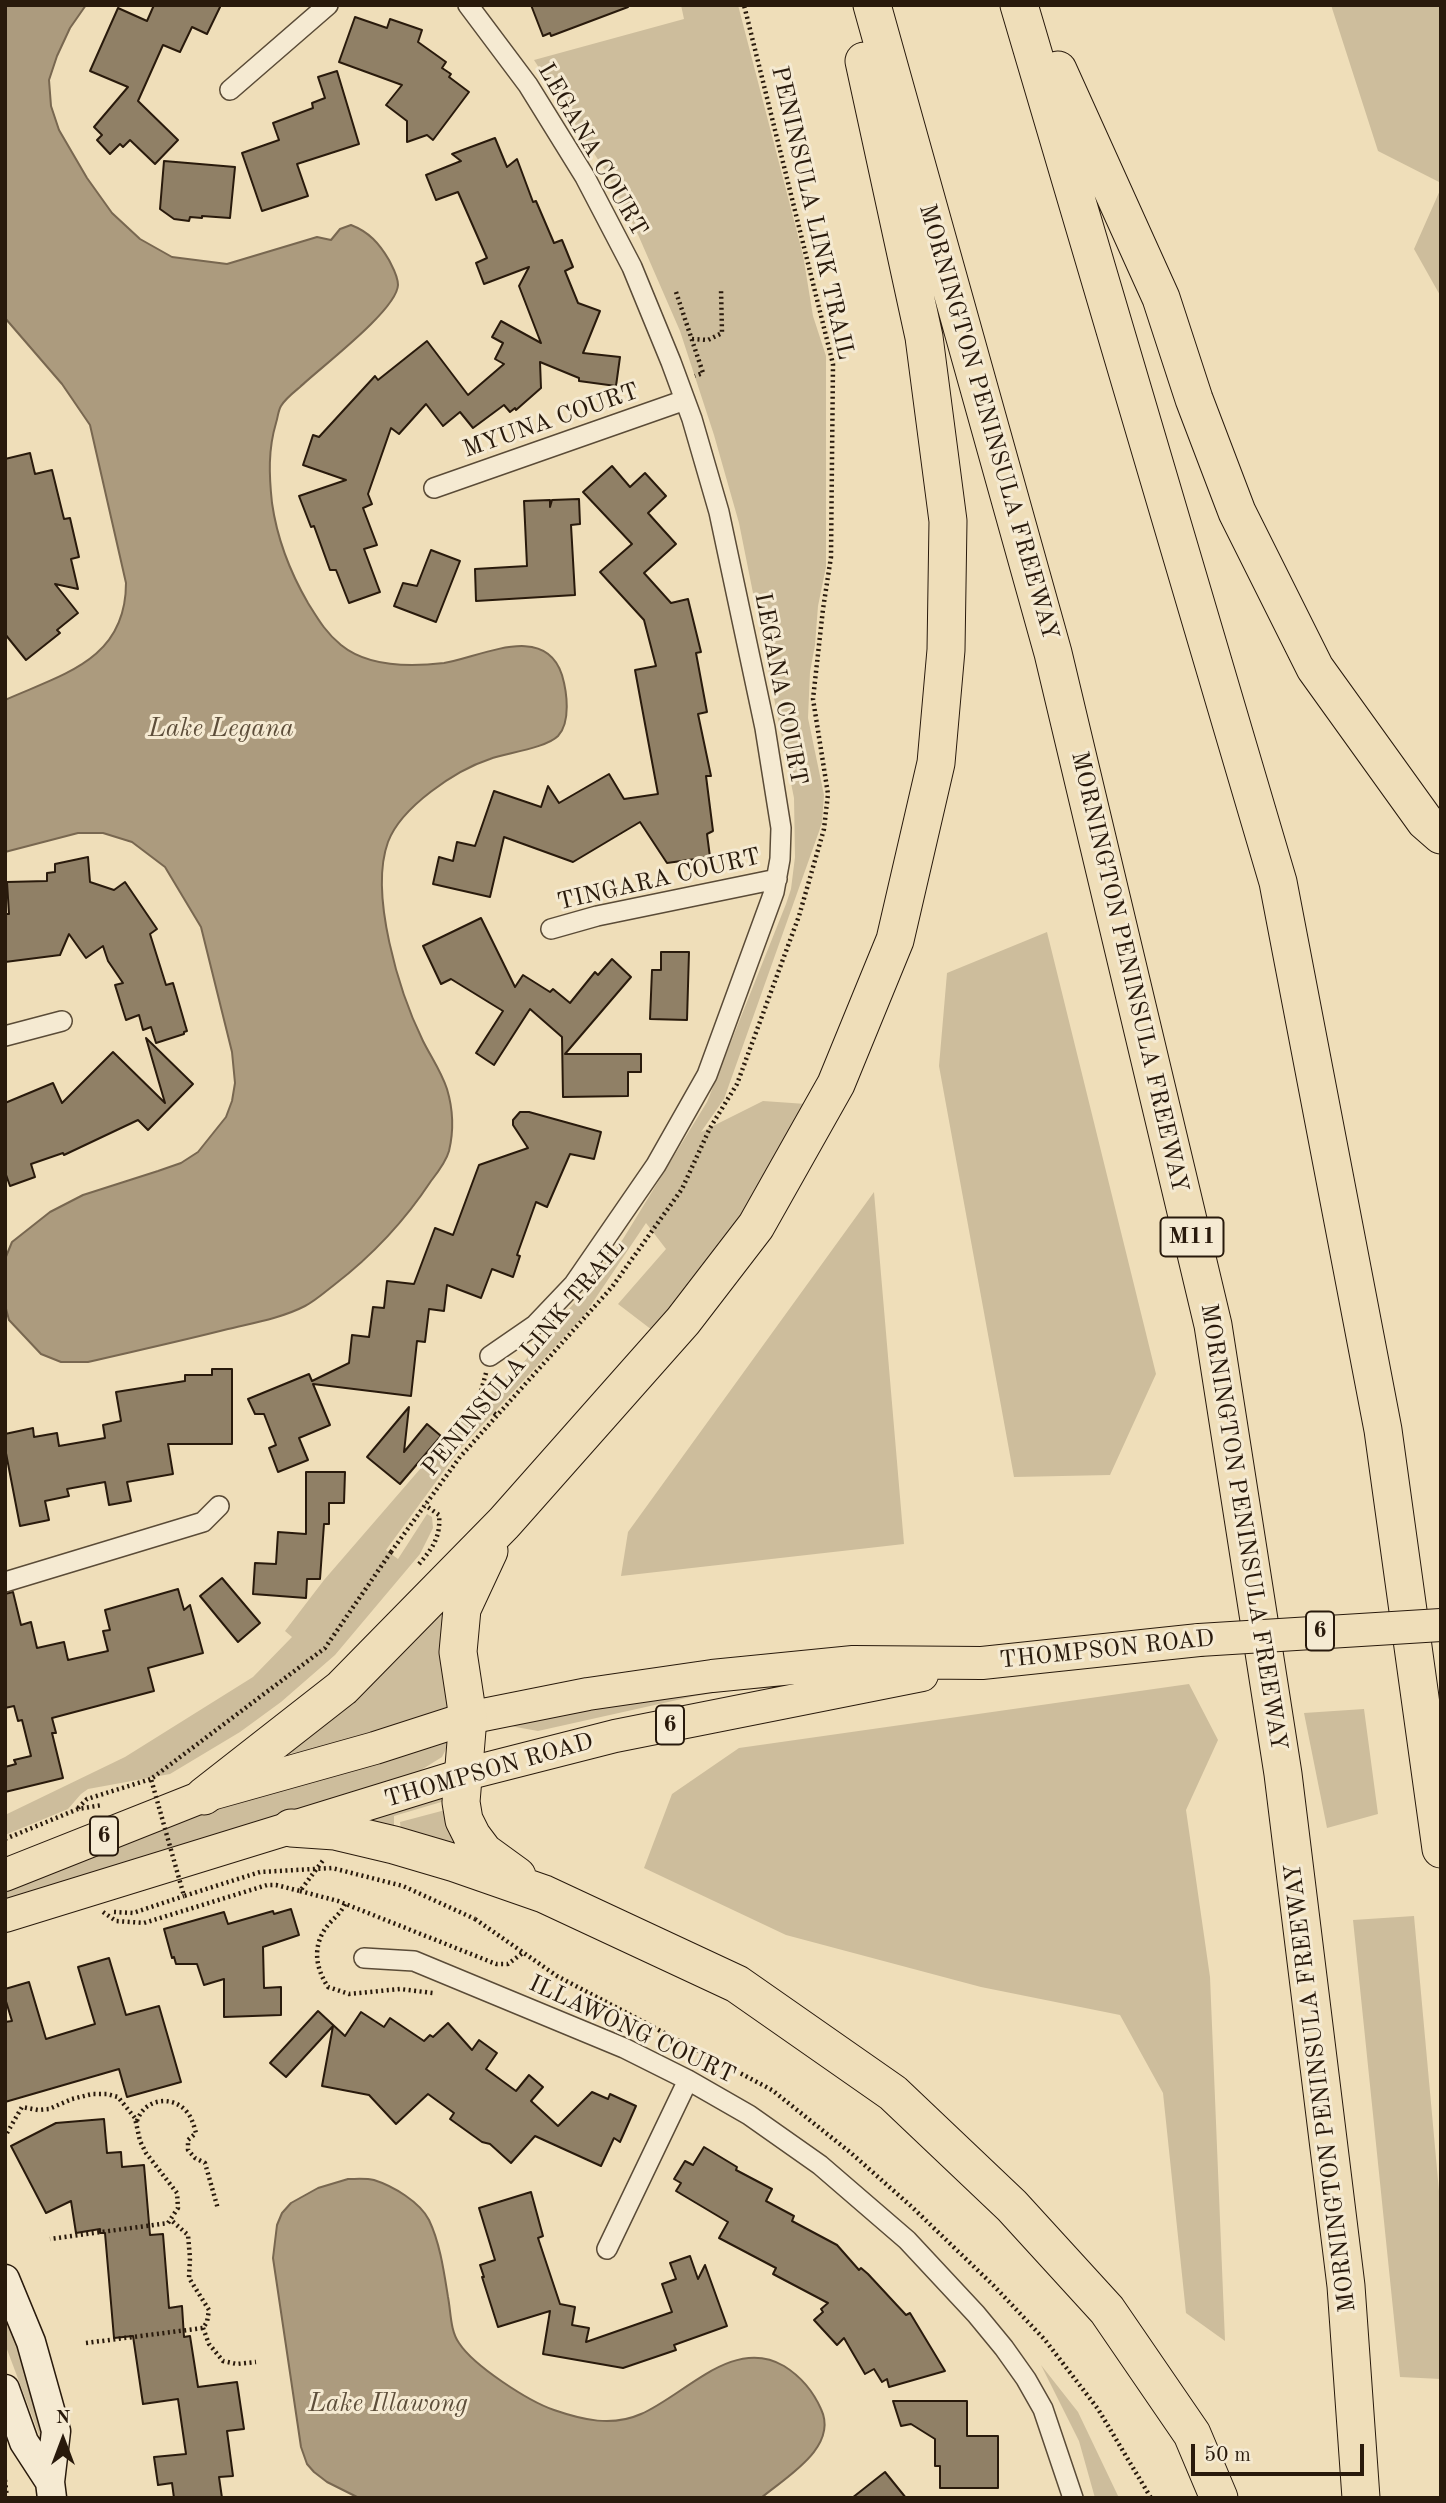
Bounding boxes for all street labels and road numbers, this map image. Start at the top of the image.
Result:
street label: LEGANA COURT [531,58,653,242]
street label: PENINSULA LINK TRAIL [764,63,860,363]
street label: MORNINGTON PENINSULA FREEWAY [912,201,1064,643]
street label: MYUNA COURT [459,377,643,465]
street label: LEGANA COURT [747,590,813,788]
street label: MORNINGTON PENINSULA FREEWAY [1064,749,1194,1195]
street label: TINGARA COURT [555,843,763,917]
road number: M11 [1160,1218,1224,1256]
street label: PENINSULA LINK TRAIL [416,1234,632,1482]
street label: MORNINGTON PENINSULA FREEWAY [1193,1302,1293,1752]
road number: 6 [1306,1612,1334,1650]
street label: THOMPSON ROAD [998,1624,1216,1676]
road number: 6 [656,1706,684,1744]
street label: THOMPSON ROAD [381,1727,597,1815]
road number: 6 [90,1816,118,1856]
street label: MORNINGTON PENINSULA FREEWAY [1279,1862,1363,2314]
street label: ILLAWONG COURT [524,1969,740,2091]

